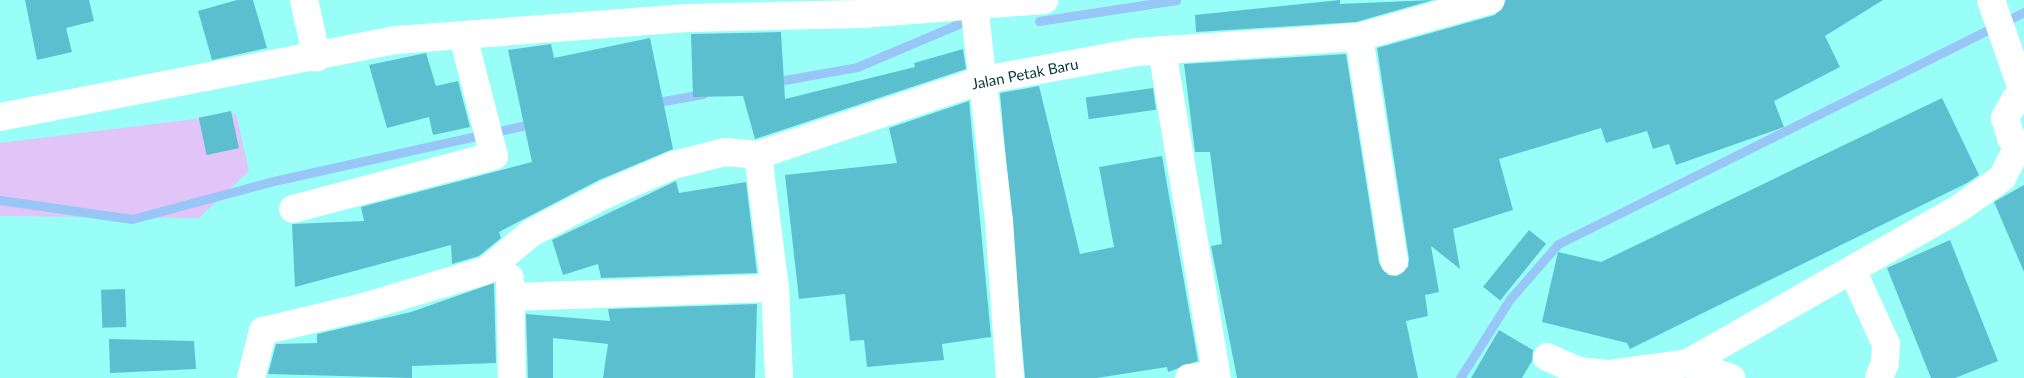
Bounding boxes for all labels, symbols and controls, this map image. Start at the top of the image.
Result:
street label: Jalan Petak Baru [970,55,1080,93]

